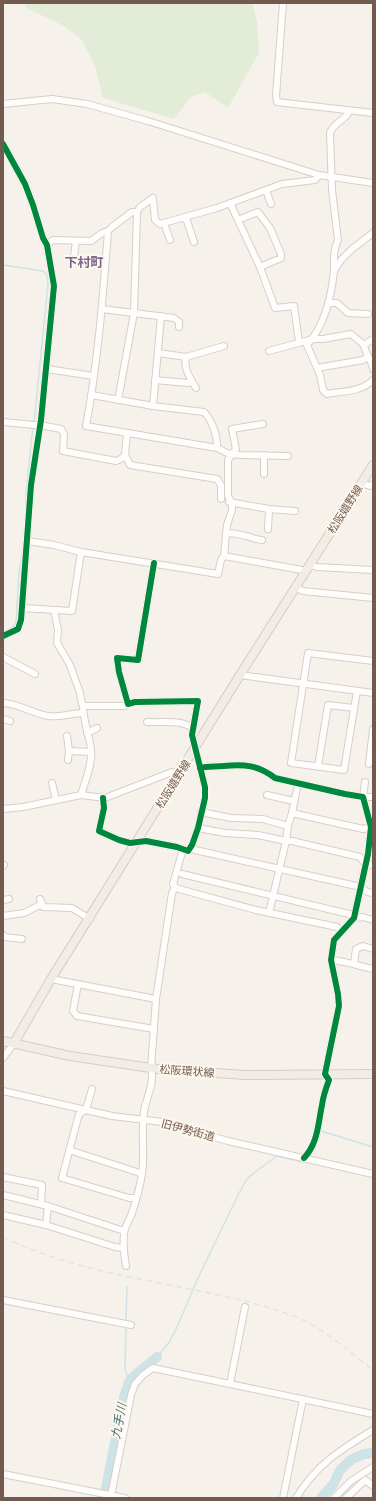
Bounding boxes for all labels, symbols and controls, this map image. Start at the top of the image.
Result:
district label: 下村町 [64,254,104,271]
street label: 松阪嬉野線 [324,482,366,536]
street label: 松阪嬉野線 [152,757,194,811]
street label: 松阪環状線 [159,1062,215,1080]
street label: 旧伊勢街道 [160,1116,216,1144]
water label: 九手川 [108,1400,130,1440]

